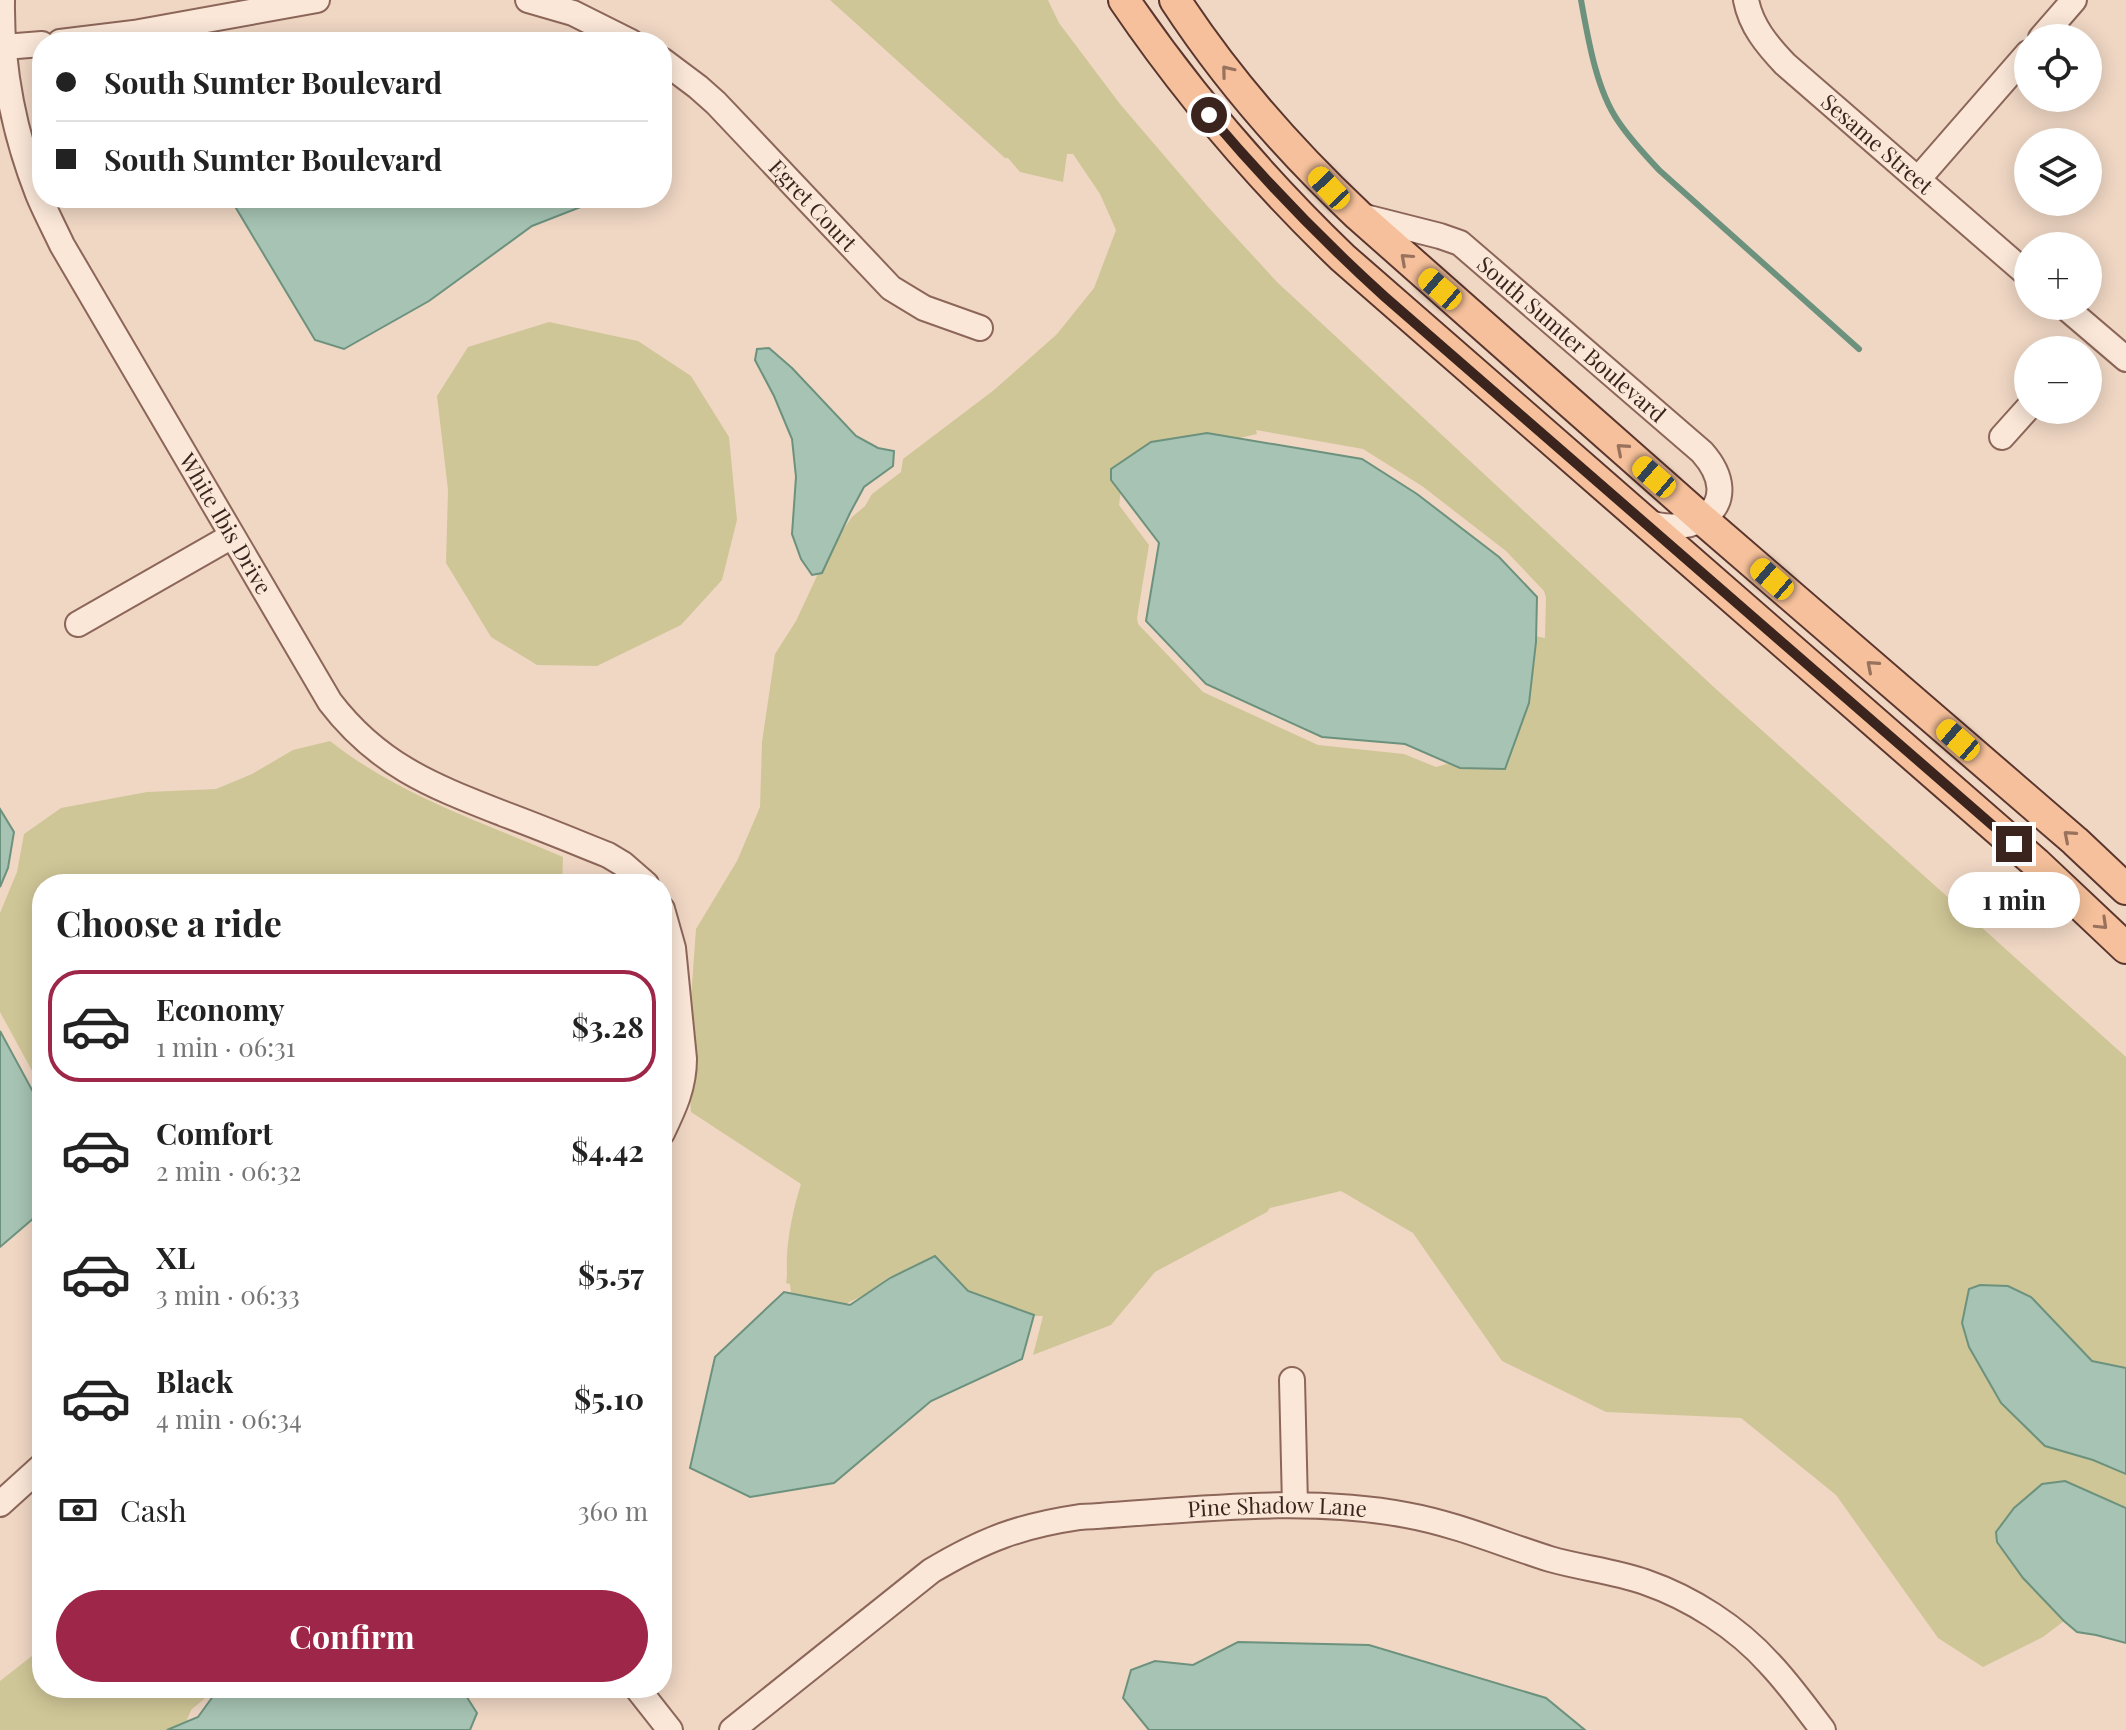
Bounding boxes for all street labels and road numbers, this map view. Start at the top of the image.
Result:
street label: Sesame Street [1815,86,1941,201]
street label: Egret Court [763,152,865,258]
street label: South Sumter Boulevard [1471,249,1673,429]
street label: White Ibis Drive [173,446,279,599]
street label: Pine Shadow Lane [1186,1489,1369,1523]

